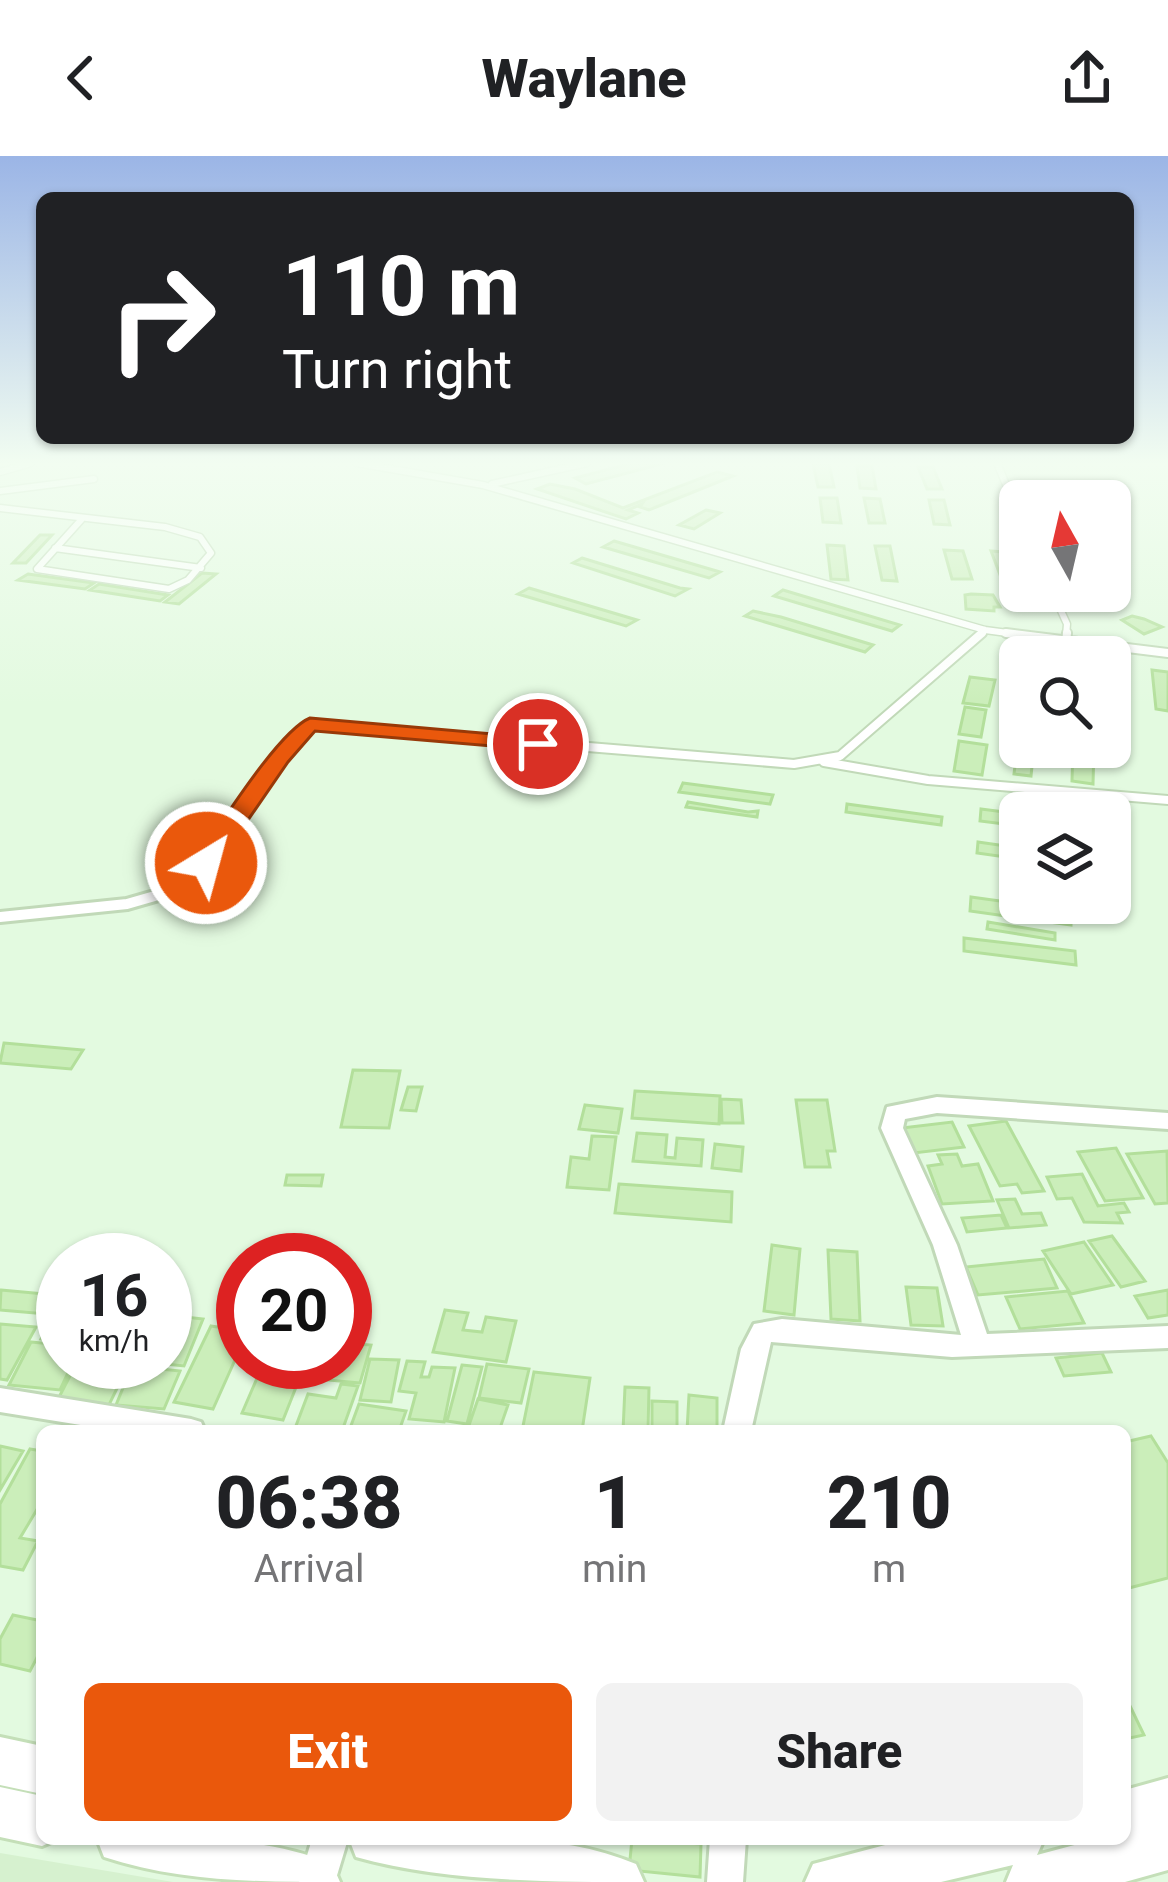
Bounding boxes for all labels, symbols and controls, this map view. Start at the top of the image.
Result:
icon: back [48,45,114,111]
icon: share [1054,45,1120,111]
text: Waylane [481,47,687,110]
text: 110 m [282,237,520,336]
icon: right [84,240,240,396]
text: Turn right [282,338,512,401]
north arrow [999,480,1131,612]
map controls [999,480,1131,924]
button: search [999,636,1131,768]
pin [487,693,589,795]
icon: arrive [505,711,571,777]
button: layers [999,792,1131,924]
position arrow [143,800,269,926]
speed limit sign: 20 [216,1233,372,1389]
text: 16 [80,1260,148,1331]
text: km/h [79,1323,149,1358]
text: 06:38 [216,1461,403,1546]
text: 1 [594,1461,635,1546]
text: 210 [827,1461,951,1546]
text: Arrival [254,1546,364,1592]
text: min [582,1546,647,1592]
text: m [872,1546,906,1592]
button: Exit [84,1683,572,1821]
button: Share [596,1683,1083,1821]

